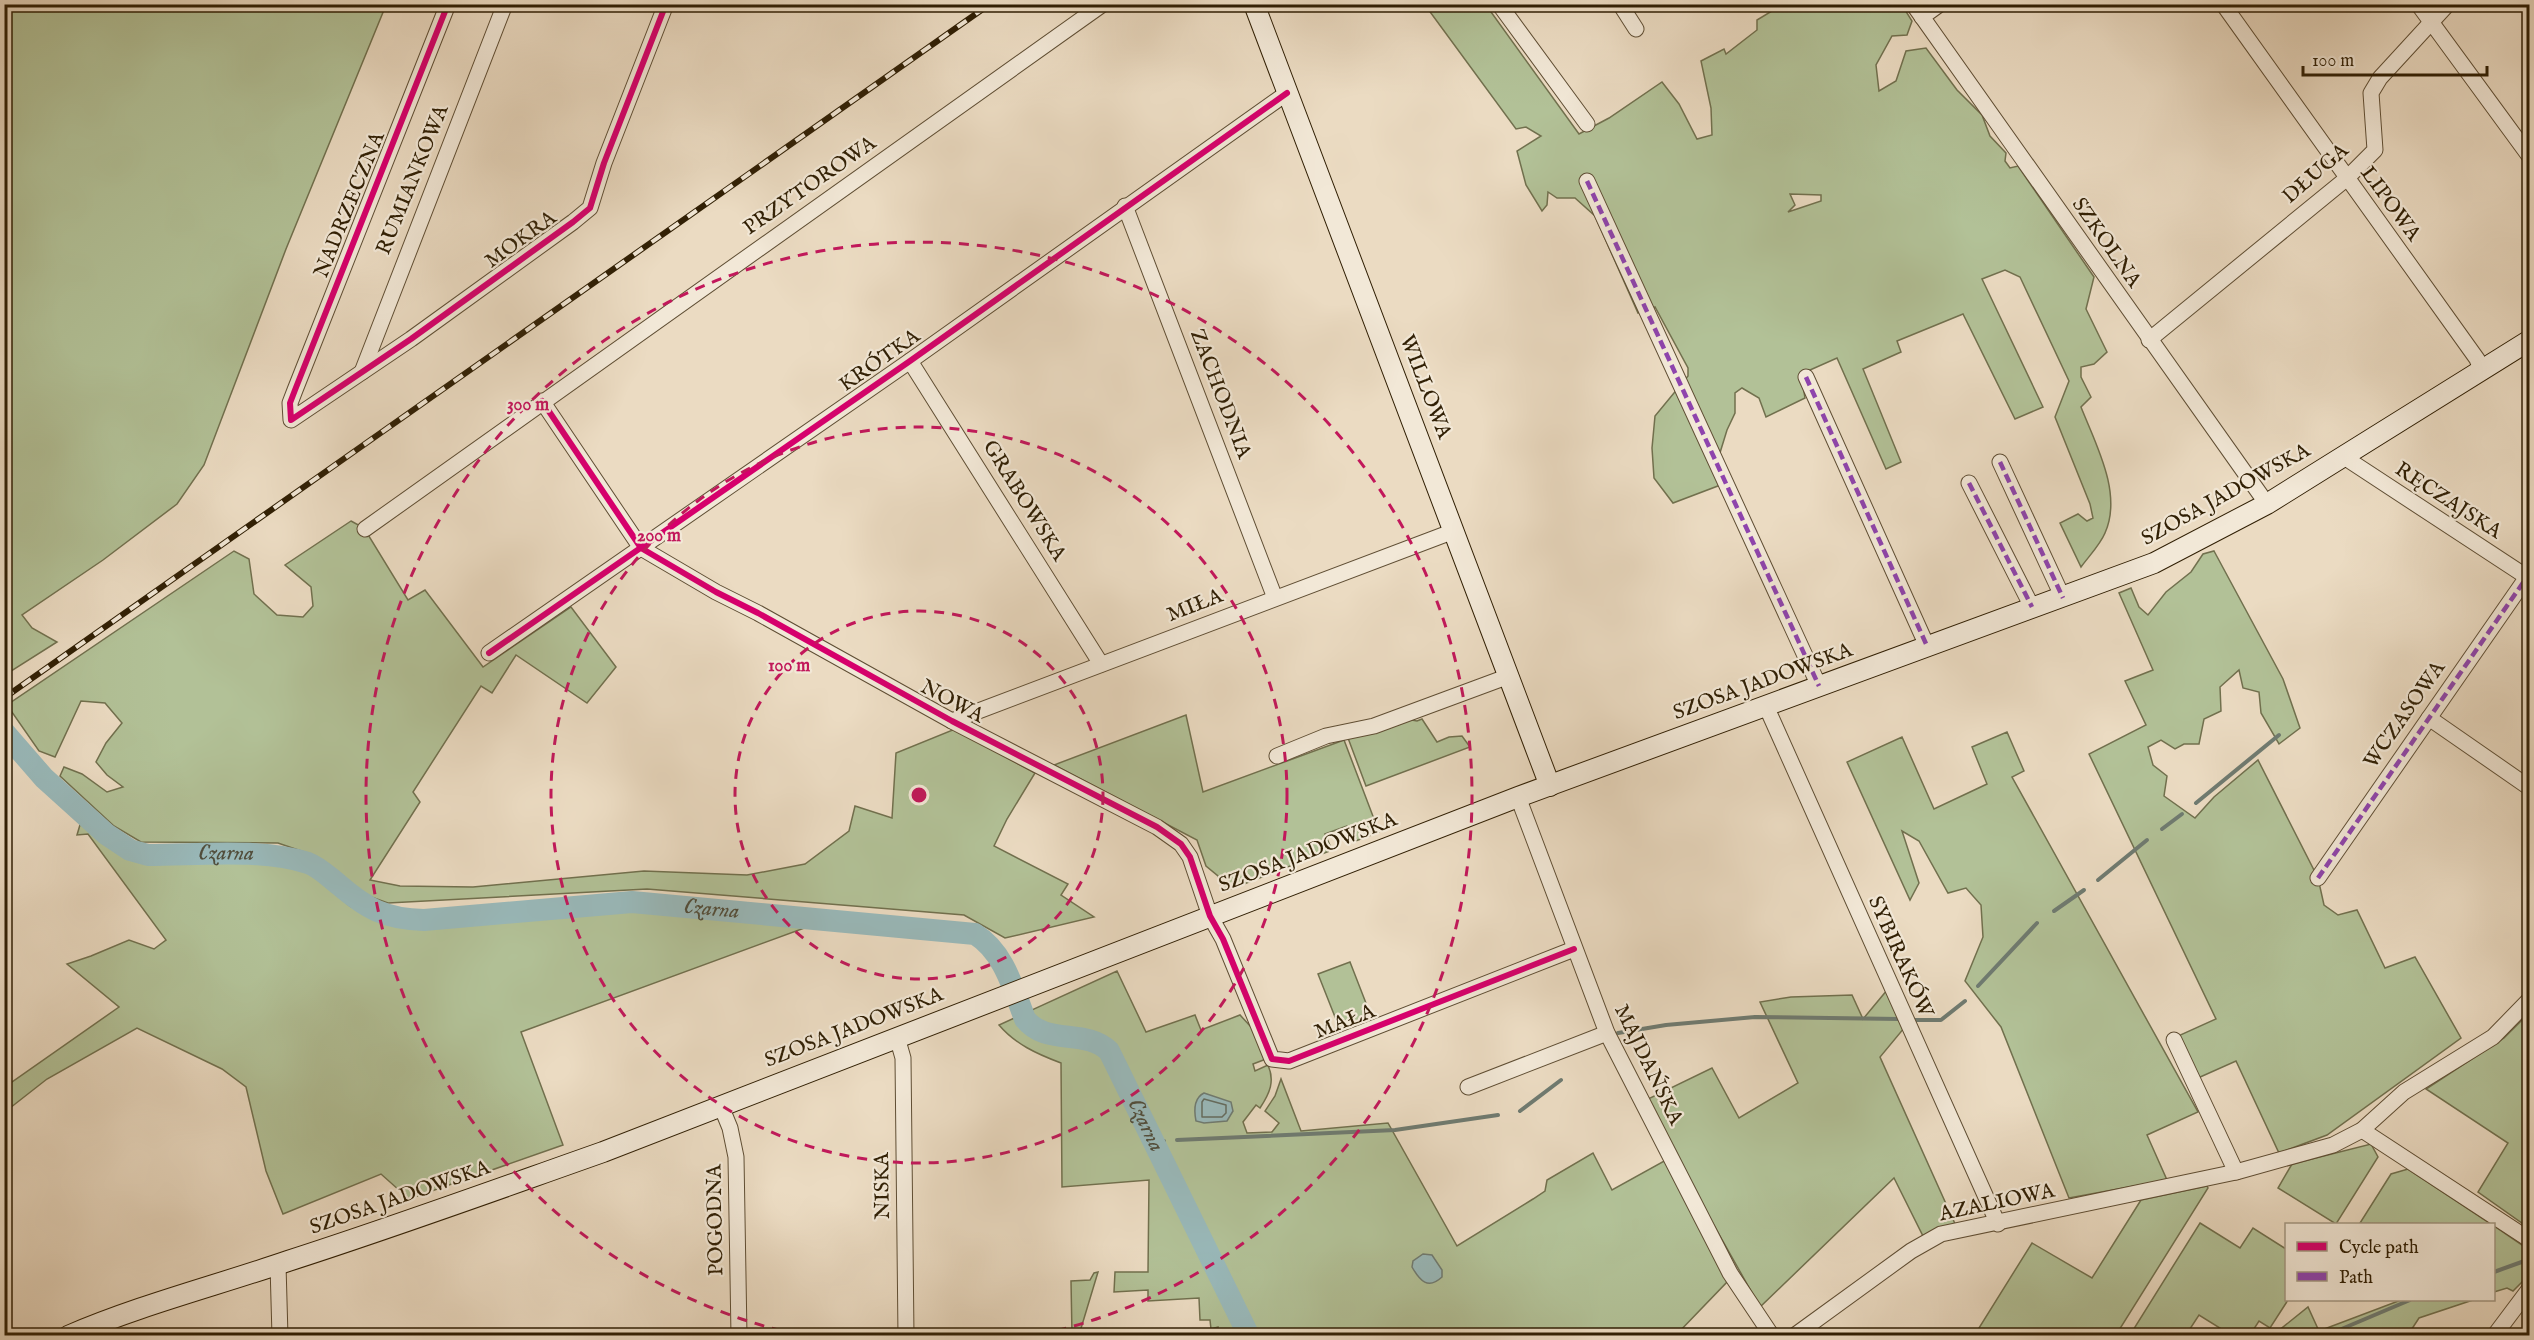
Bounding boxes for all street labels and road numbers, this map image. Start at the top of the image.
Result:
street label: RUMIANKOWA [371,100,456,259]
street label: NADRZECZNA [308,127,392,282]
street label: PRZYTOROWA [738,130,882,242]
street label: DŁUGA [2277,137,2355,210]
street label: LIPOWA [2354,161,2427,248]
street label: SZKOLNA [2065,193,2147,294]
street label: MOKRA [480,205,563,275]
street label: KRÓTKA [834,322,926,399]
street label: ZACHODNIA [1183,325,1257,463]
street label: WILLOWA [1393,331,1457,444]
street label: GRABOWSKA [976,435,1072,567]
street label: SZOSA JADOWSKA [2137,437,2316,553]
street label: RĘCZAJSKA [2389,456,2507,546]
street label: MIŁA [1163,583,1228,629]
street label: SZOSA JADOWSKA [1670,637,1857,727]
street label: WCZASOWA [2358,655,2452,774]
street label: NOWA [915,674,989,730]
street label: SZOSA JADOWSKA [1215,806,1402,899]
street label: SYBIRAKÓW [1861,892,1940,1023]
street label: SZOSA JADOWSKA [761,981,948,1074]
street label: MAŁA [1311,998,1380,1046]
street label: MAJDAŃSKA [1607,1000,1690,1130]
street label: NISKA [869,1151,897,1220]
street label: SZOSA JADOWSKA [306,1154,494,1242]
street label: POGODNA [702,1163,730,1276]
street label: AZALIOWA [1936,1177,2058,1229]

